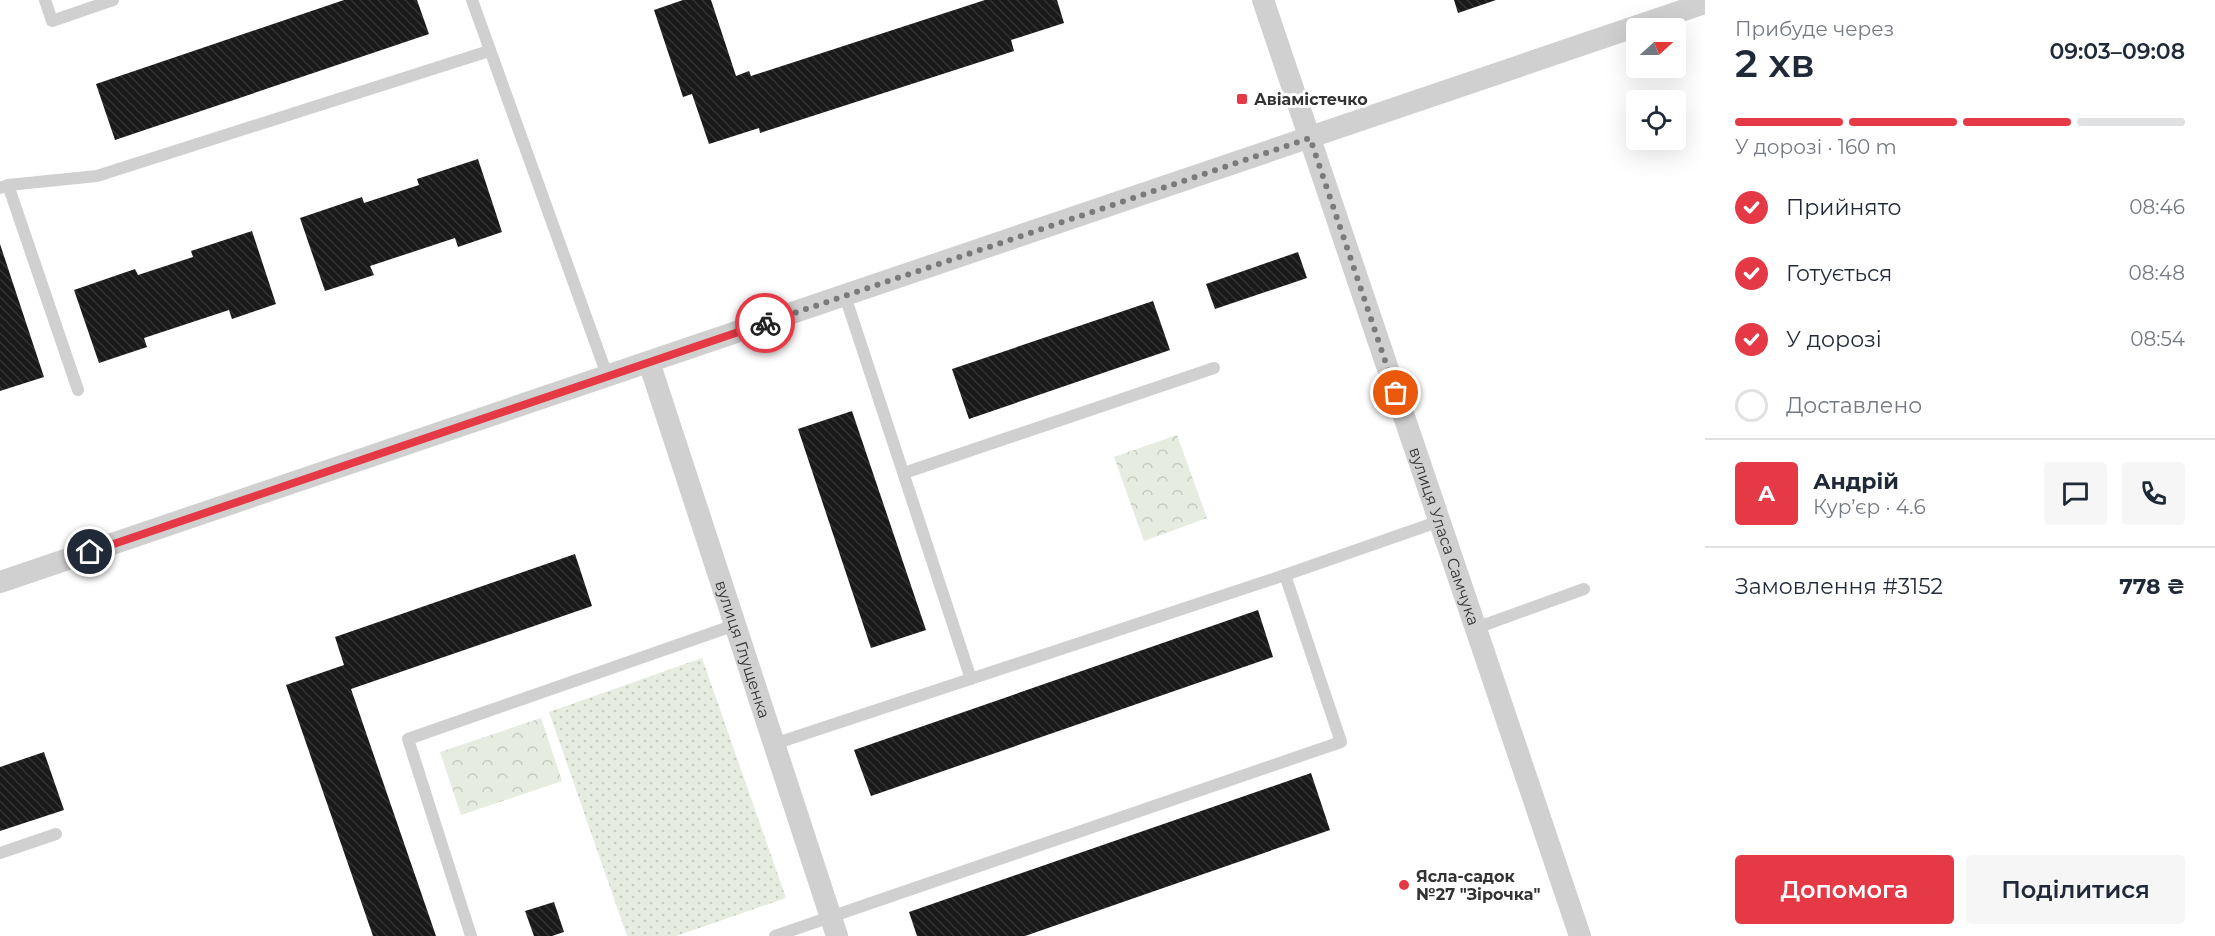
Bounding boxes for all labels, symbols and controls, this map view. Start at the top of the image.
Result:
text: Прибуде через [1735,17,1894,41]
north arrow [1626,18,1686,78]
map controls [1626,18,1686,150]
text: 09:03–09:08 [2049,38,2185,65]
text: 2 хв [1735,39,1815,87]
place label: Авіамістечко [1254,90,1368,109]
button: locate [1626,90,1686,150]
marker: Авіамістечко [1235,92,1249,106]
text: У дорозі · 160 m [1735,135,1897,159]
icon: check [1735,191,1768,224]
text: Прийнято [1786,194,1902,221]
text: 08:46 [2129,195,2185,219]
icon: check [1735,257,1768,290]
text: Готується [1786,260,1892,287]
text: 08:48 [2129,261,2185,285]
courier [735,293,795,353]
icon: bike [749,307,782,340]
icon: check [1735,323,1768,356]
text: У дорозі [1786,326,1882,353]
text: 08:54 [2130,327,2185,351]
pin [1370,367,1421,418]
icon: bag [1379,376,1412,409]
text: Доставлено [1786,392,1922,419]
street label: вулиця Уласа Самчука [1405,445,1483,628]
button: chat [2044,462,2107,525]
button: phone [2122,462,2185,525]
text: Андрій [1813,468,1899,495]
text: А [1758,480,1775,507]
text: Кур’єр · 4.6 [1813,495,1926,519]
pin [64,526,115,577]
icon: home [73,535,106,568]
text: Замовлення #3152 [1735,573,1943,600]
text: 778 ₴ [2119,573,2185,600]
street label: вулиця Глущенка [711,578,774,721]
button: Допомога [1735,855,1954,924]
button: Поділитися [1966,855,2185,924]
place label: Ясла-садок №27 "Зірочка" [1416,867,1540,904]
marker: Ясла-садок №27 "Зірочка" [1397,878,1411,892]

